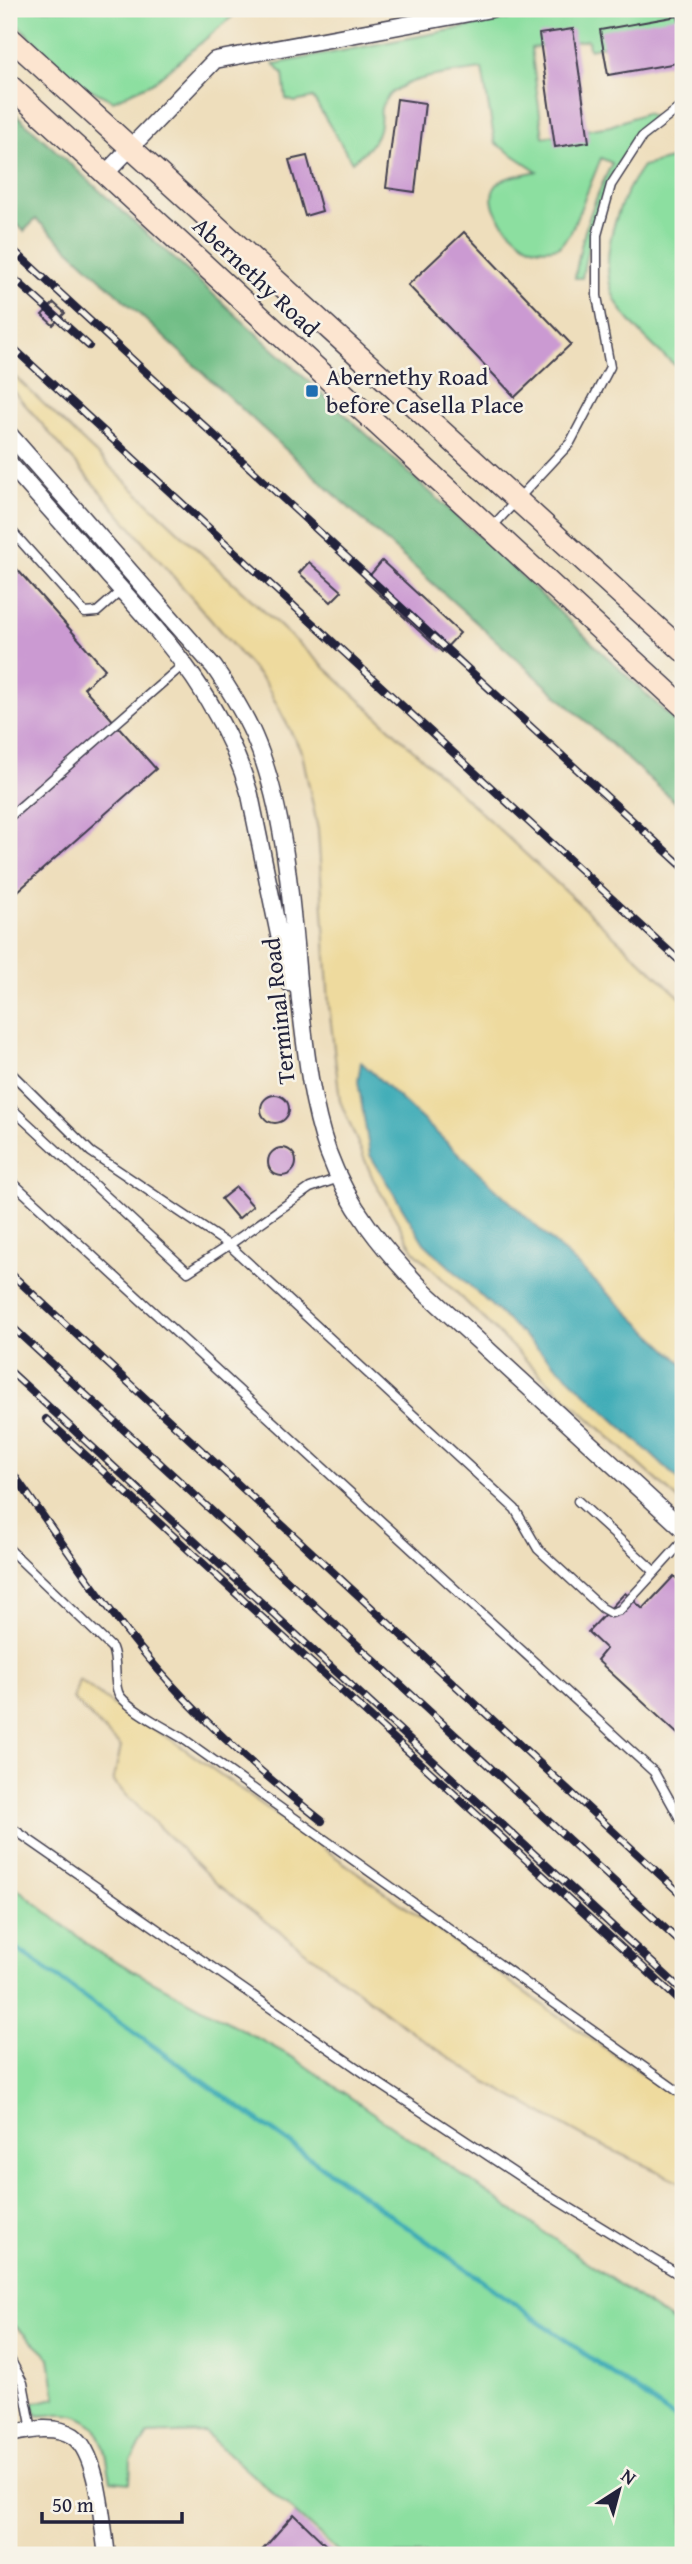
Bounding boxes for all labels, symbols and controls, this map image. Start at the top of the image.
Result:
street label: Abernethy Road [185,208,328,345]
place label: Abernethy Road before Casella Place [326,359,524,422]
marker: Abernethy Road before Casella Place [304,383,320,399]
street label: Terminal Road [253,936,304,1086]
north arrow [584,2456,654,2526]
text: N [616,2461,643,2491]
scale bar [42,2480,182,2524]
text: 50 m [52,2489,94,2520]

